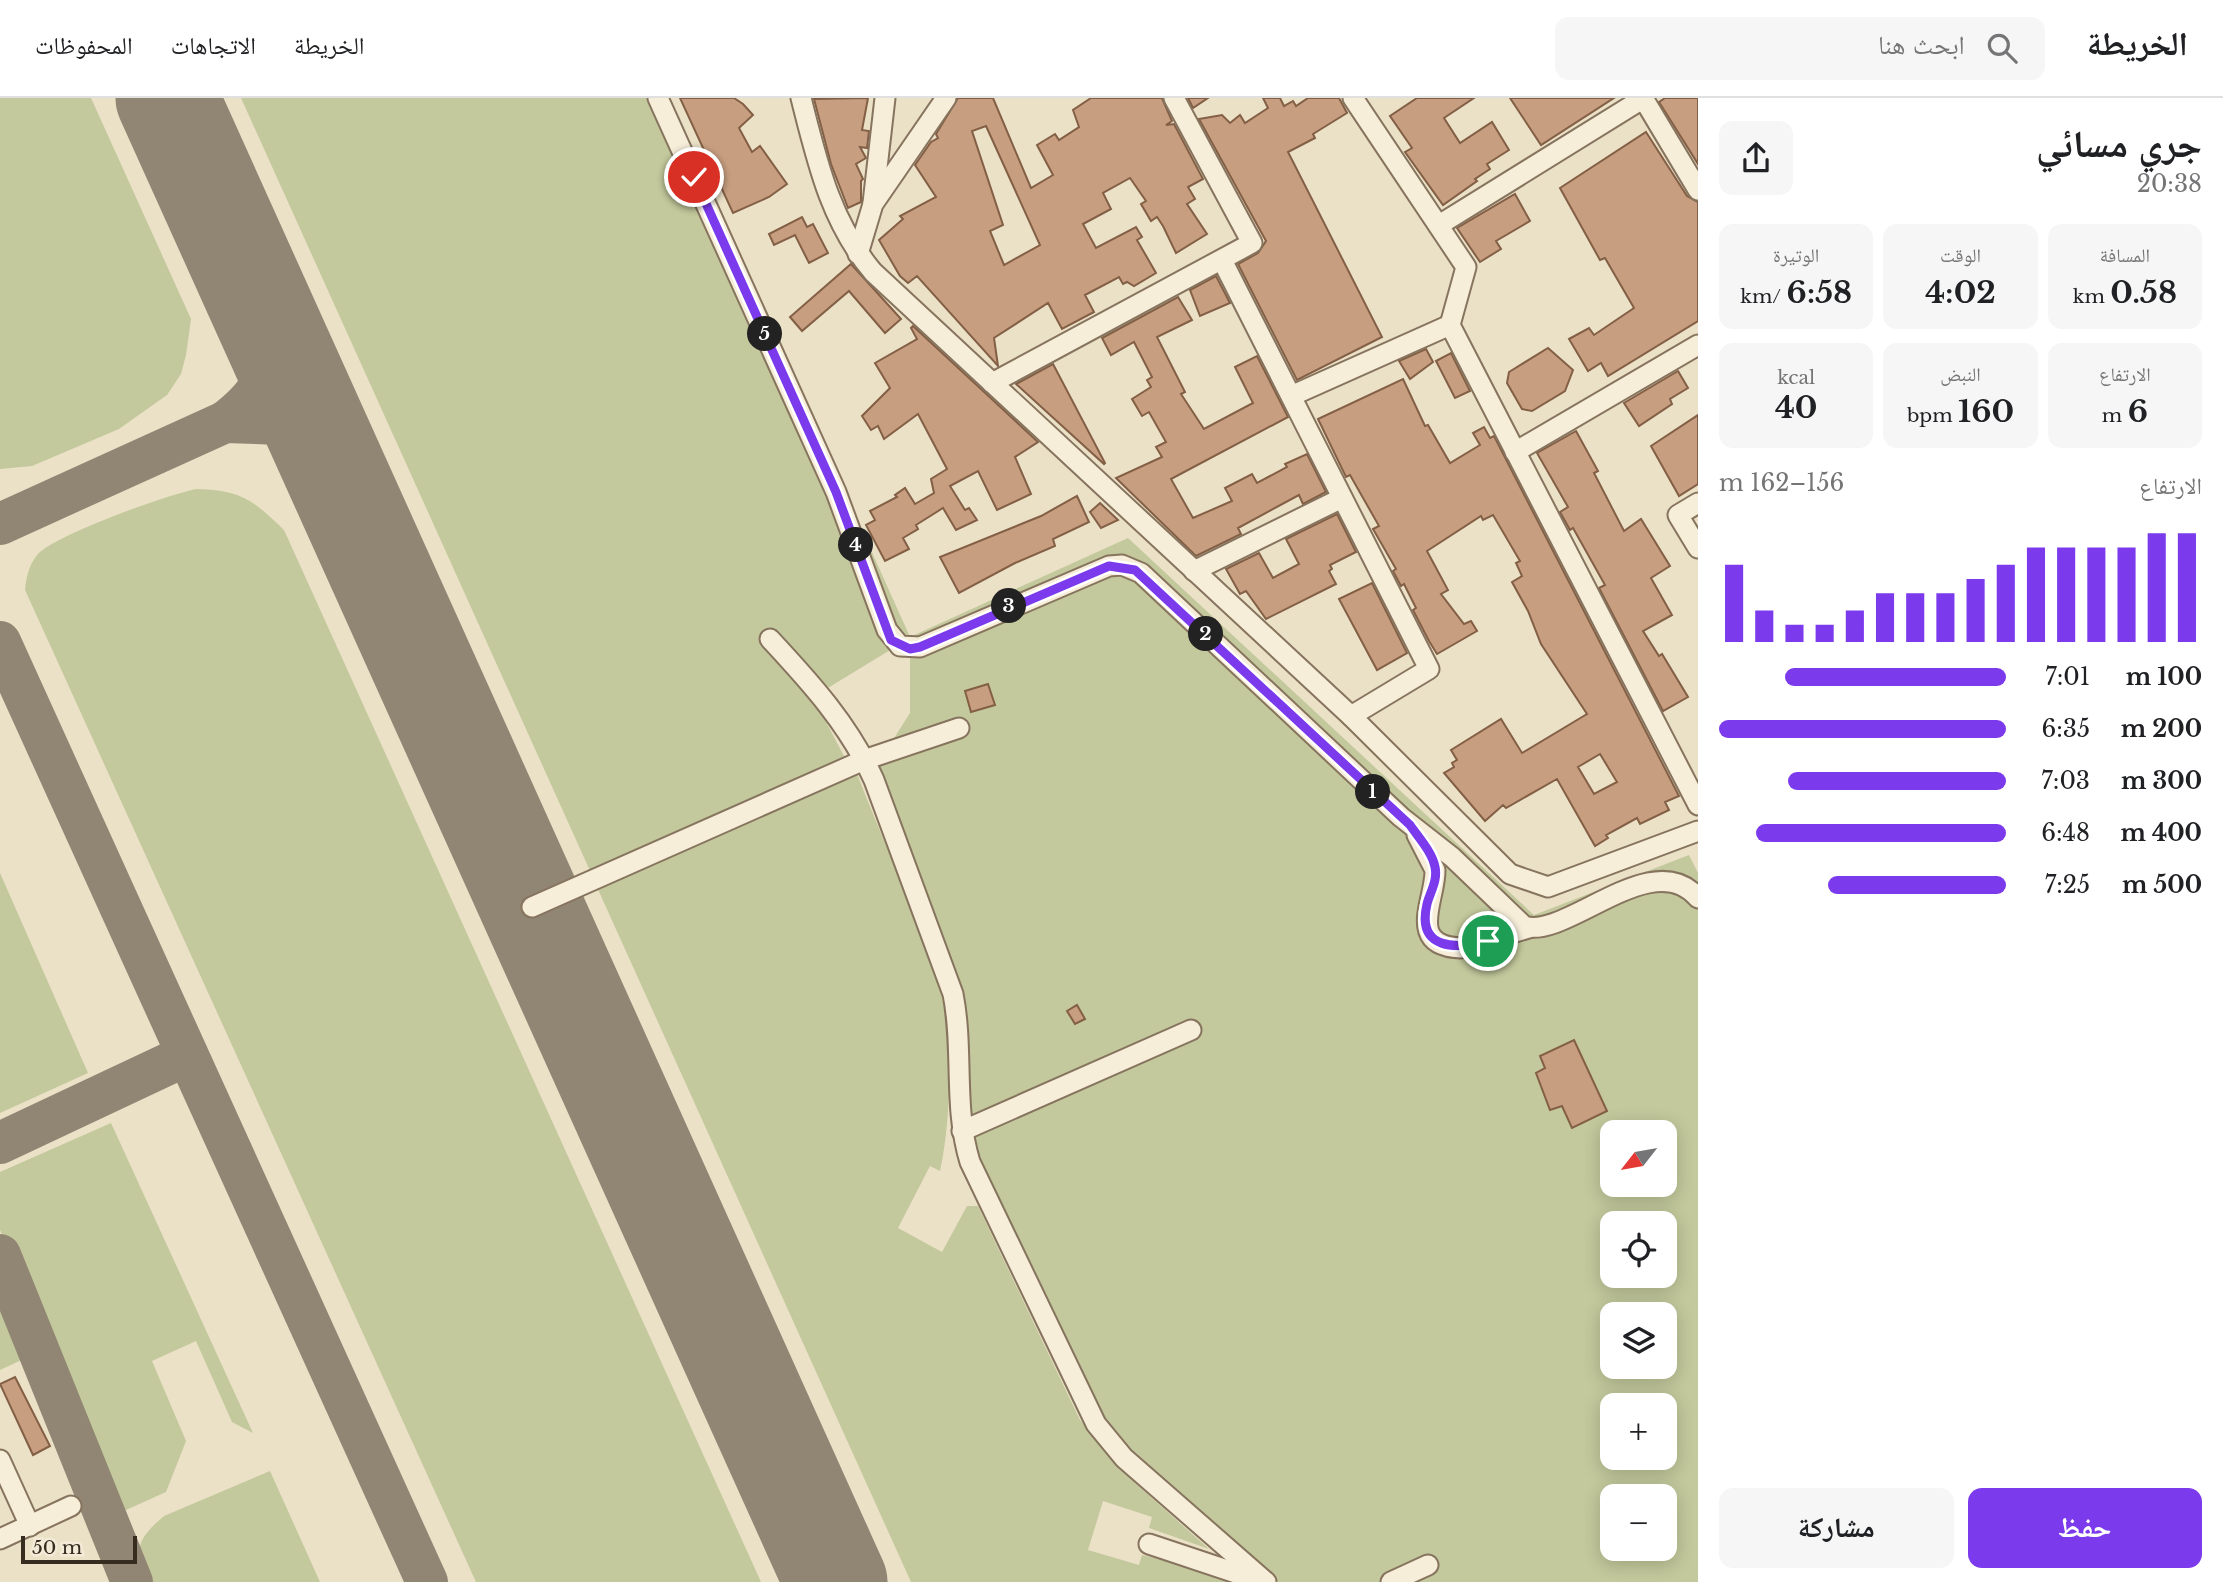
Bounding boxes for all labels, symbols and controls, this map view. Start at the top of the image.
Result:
search box [1555,17,2045,80]
text: الخريطة [2087,23,2188,64]
text: ابحث هنا [1878,29,1965,61]
icon: search [1983,29,2021,67]
text: المحفوظات [35,31,133,60]
text: الاتجاهات [171,31,256,60]
text: الخريطة [294,31,365,60]
text: جري مسائي [2036,120,2202,167]
button: share [1719,121,1793,195]
pin [664,147,724,207]
icon: check [675,158,713,196]
text: 20:38 [2137,170,2202,198]
text: الوتيرة [1773,244,1819,267]
text: الوقت [1940,244,1981,267]
text: المسافة [2100,244,2150,267]
text: 6:58 [1787,274,1852,311]
text: 4:02 [1925,274,1996,311]
text: 0.58 [2110,274,2177,311]
text: /km [1740,285,1787,308]
text: km [2073,285,2110,308]
pin: 5 [748,316,782,352]
text: 5 [759,322,770,345]
text: النبض [1940,363,1981,386]
text: الارتفاع [2099,363,2151,386]
text: kcal [1777,366,1815,389]
text: 40 [1775,389,1817,426]
text: 160 [1958,393,2014,430]
text: 6 [2128,393,2148,430]
text: bpm [1907,404,1958,427]
text: m [2102,404,2128,427]
text: 156–162 m [1719,469,1844,497]
text: الارتفاع [2139,472,2202,500]
pin: 4 [838,528,874,562]
text: 4 [849,533,862,556]
pin: 3 [992,588,1026,624]
text: 3 [1002,594,1015,617]
pin: 2 [1188,616,1224,652]
text: 2 [1199,622,1212,645]
text: 7:01 [2045,663,2090,691]
text: 100 m [2126,663,2202,691]
text: 6:35 [2041,715,2090,743]
text: 200 m [2121,715,2202,743]
text: 7:03 [2041,767,2090,795]
text: 300 m [2121,767,2202,795]
pin: 1 [1356,774,1390,810]
text: 1 [1368,780,1377,803]
text: 6:48 [2041,819,2090,847]
text: 400 m [2120,819,2202,847]
text: 7:25 [2045,871,2090,899]
text: 500 m [2122,871,2202,899]
pin [1458,911,1518,971]
icon: arrive [1469,922,1507,960]
north arrow [1600,1120,1676,1197]
map controls [1600,1120,1677,1561]
button: locate [1600,1211,1677,1288]
button: layers [1600,1302,1677,1379]
button: + [1600,1393,1677,1470]
button: − [1600,1484,1677,1561]
button: مشاركة [1719,1488,1954,1568]
button: حفظ [1968,1488,2202,1568]
scale bar [21,1533,136,1565]
text: 50 m [32,1536,82,1559]

